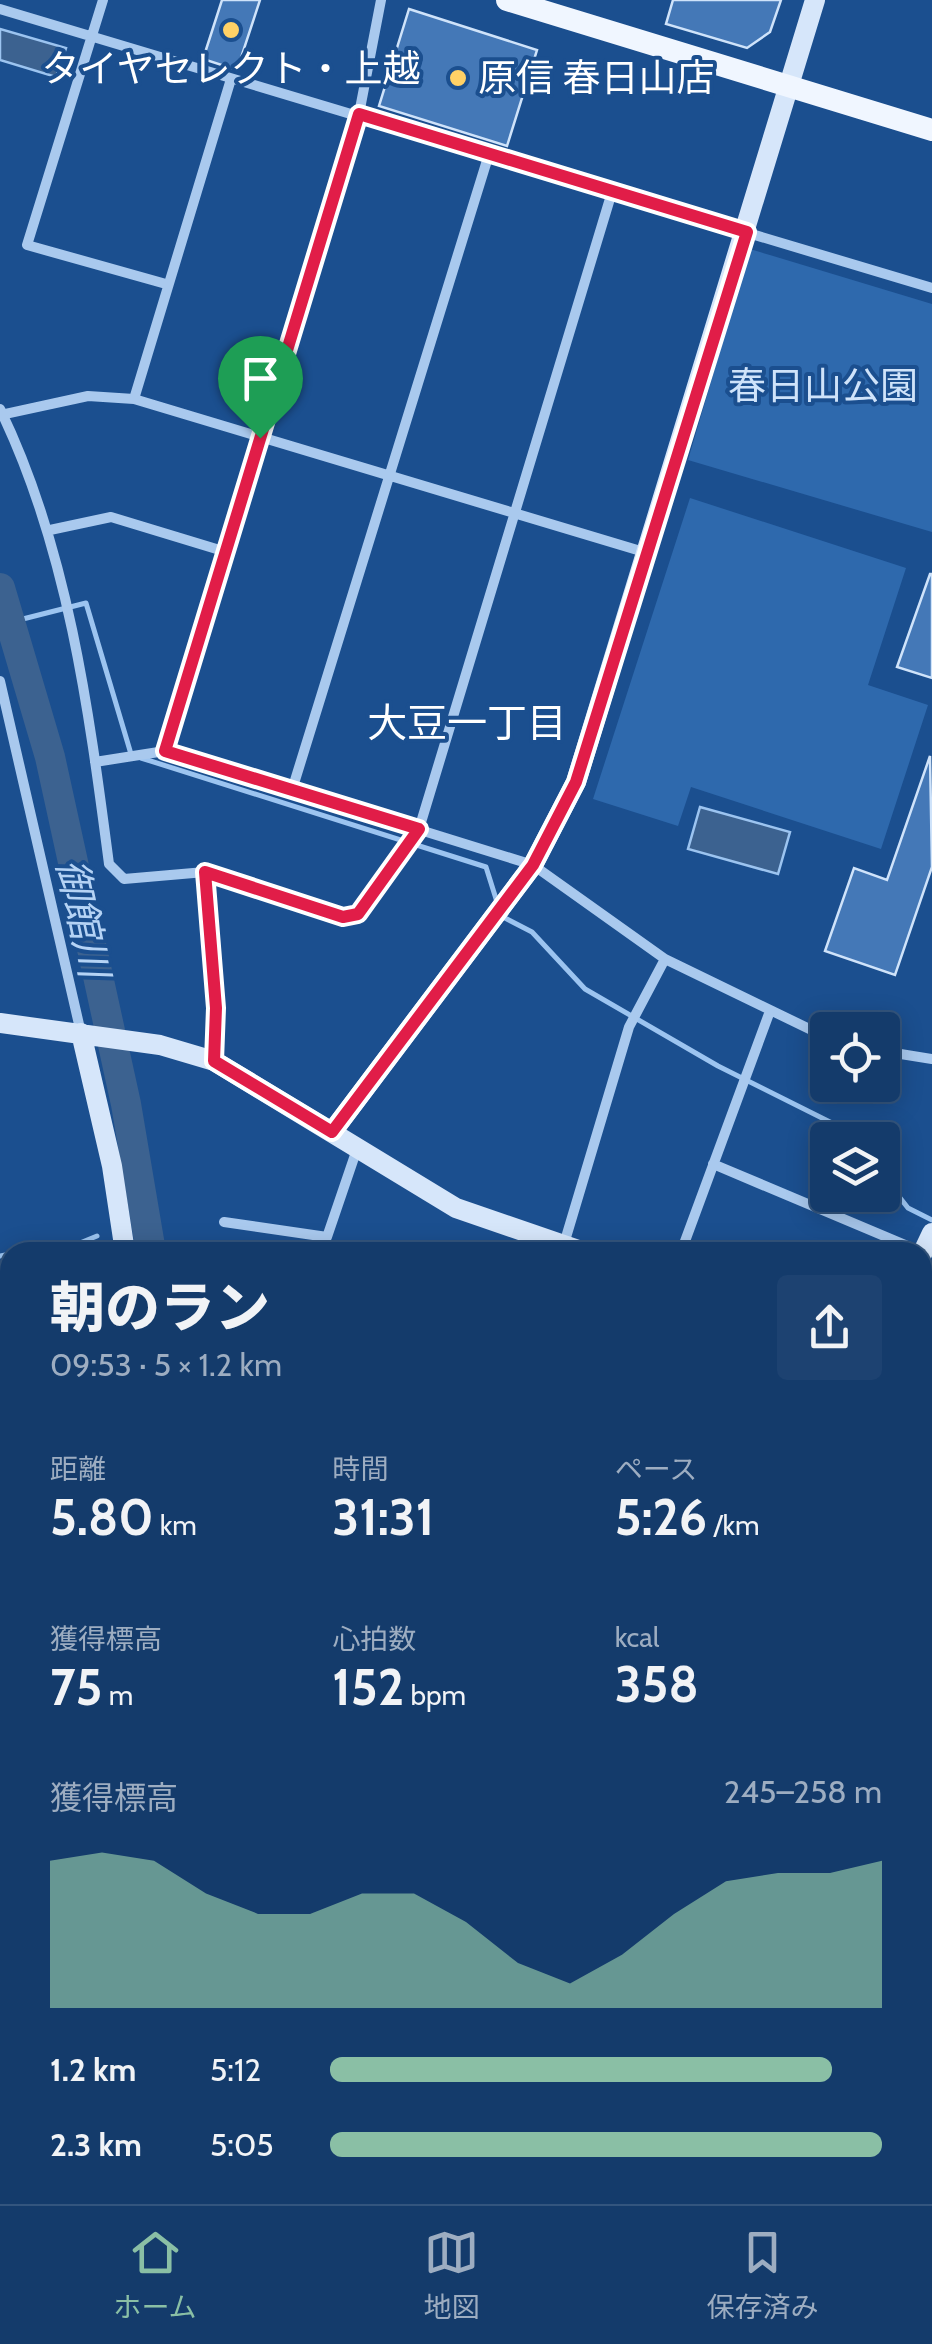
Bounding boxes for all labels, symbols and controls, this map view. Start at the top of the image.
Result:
marker: タイヤセレクト・上越 [220,19,242,41]
place label: タイヤセレクト・上越 [42,45,420,92]
place label: 原信 春日山店 [478,54,715,101]
marker: 原信 春日山店 [447,67,469,89]
pin [218,336,303,439]
icon: arrive [233,351,288,406]
park label: 春日山公園 [728,362,918,409]
district label: 大豆一丁目 [367,698,567,747]
water label: 御館川 [47,854,121,986]
map controls [810,1012,900,1212]
button: locate [810,1012,900,1102]
button: layers [810,1122,900,1212]
text: 朝のラン [50,1274,270,1341]
button: share [777,1275,882,1380]
text: 09:53 · 5 × 1.2 km [50,1345,282,1384]
text: 距離 [50,1452,106,1486]
text: 時間 [332,1452,388,1486]
text: ペース [615,1452,697,1486]
text: 5.80 [50,1487,153,1548]
text: 31:31 [332,1487,434,1548]
text: 5:26 [615,1487,707,1548]
text: km [153,1508,197,1542]
text: /km [707,1508,760,1542]
text: kcal [615,1620,659,1654]
text: 獲得標高 [50,1622,162,1656]
text: 心拍数 [332,1622,416,1656]
text: 358 [615,1654,699,1715]
text: 75 [50,1657,102,1718]
text: 152 [332,1657,404,1718]
text: m [102,1678,133,1712]
text: bpm [404,1678,466,1712]
text: 245–258 m [724,1772,882,1811]
text: 獲得標高 [50,1778,178,1817]
text: 1.2 km [50,2050,136,2089]
text: 5:12 [210,2050,261,2089]
text: 2.3 km [50,2125,142,2164]
text: 5:05 [210,2125,274,2164]
tab: ホーム [113,2225,197,2325]
tab: 地図 [424,2225,480,2325]
tab: 保存済み [706,2225,819,2325]

